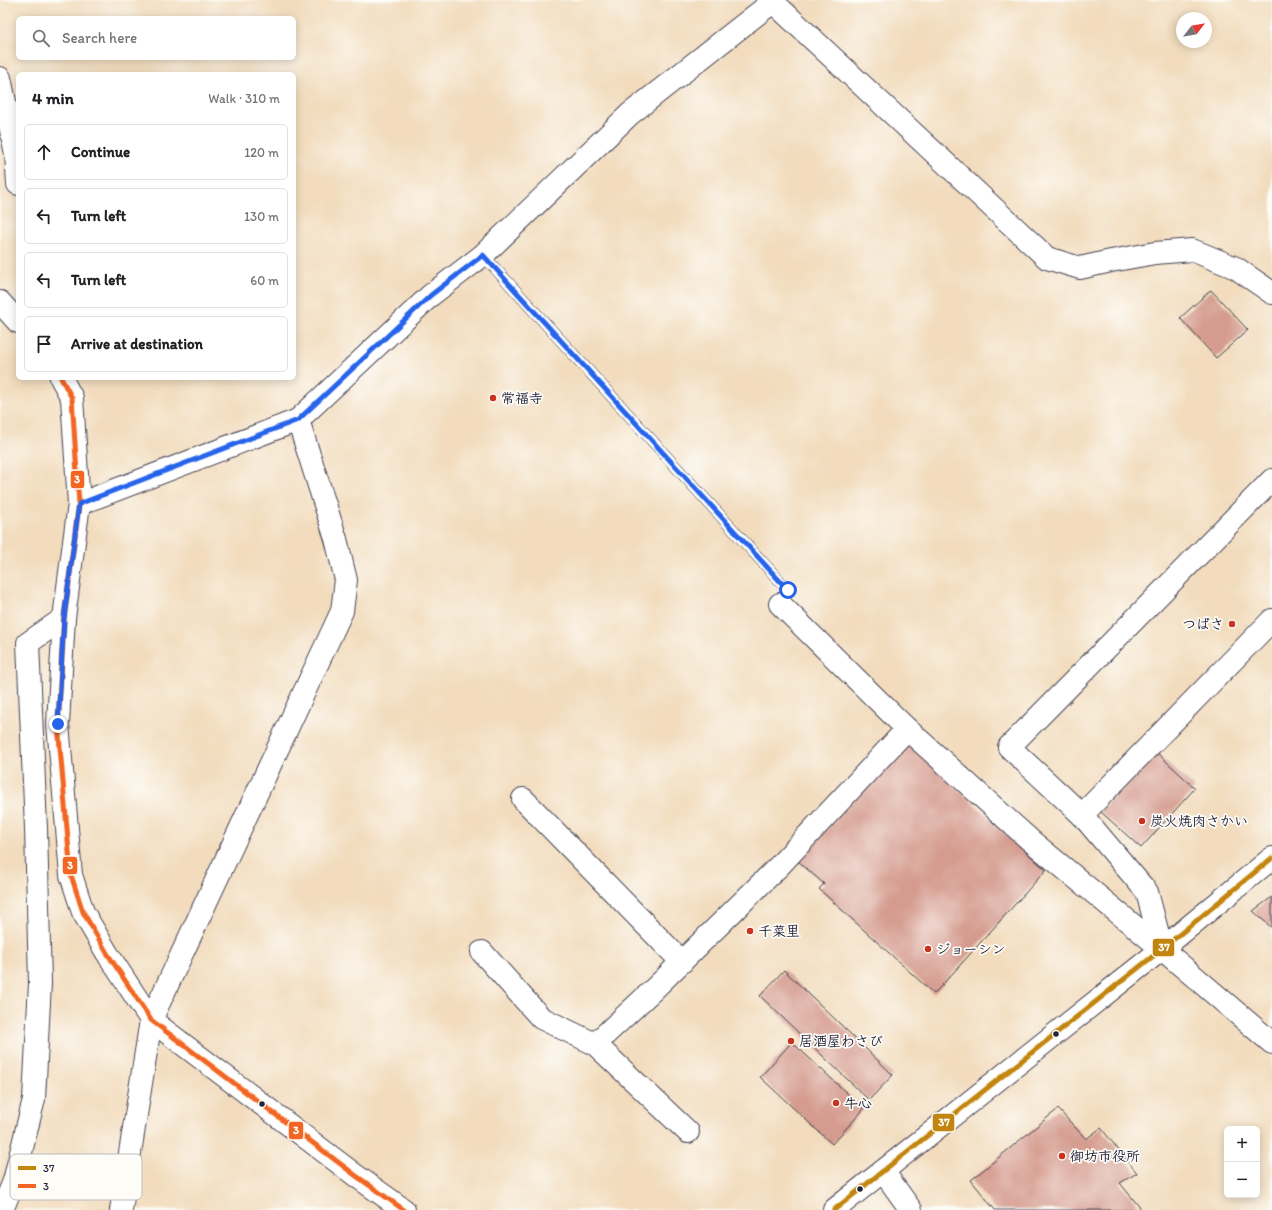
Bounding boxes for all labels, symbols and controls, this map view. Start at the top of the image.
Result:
north arrow [1176,12,1212,48]
search box [16,16,296,60]
icon: search [30,27,52,49]
text: Search here [62,29,137,47]
text: 4 min [32,88,74,108]
text: Walk · 310 m [208,91,280,106]
icon: ahead [33,141,55,163]
text: Continue [71,143,130,161]
text: 120 m [244,145,279,160]
icon: left [33,205,55,227]
text: Turn left [71,207,126,225]
text: 130 m [244,209,279,224]
icon: left [33,269,55,291]
text: Turn left [71,271,126,289]
text: 60 m [250,273,279,288]
icon: arrive [33,333,55,355]
text: Arrive at destination [71,335,203,353]
place label: 常福寺 [501,390,543,407]
marker: 常福寺 [488,393,498,403]
line badge: 3 [70,470,85,489]
text: 3 [74,473,80,486]
route start [779,581,797,599]
place label: つばさ [1182,616,1224,633]
marker: つばさ [1227,619,1237,629]
route end [49,715,67,733]
place label: 炭火焼肉さかい [1150,813,1248,830]
marker: 炭火焼肉さかい [1137,816,1147,826]
line badge: 3 [62,856,78,875]
text: 3 [67,859,73,872]
place label: 千菜里 [758,923,800,940]
marker: 千菜里 [745,926,755,936]
line badge: 37 [1152,938,1175,957]
place label: ジョーシン [936,941,1006,958]
text: 37 [1158,941,1170,954]
marker: ジョーシン [923,944,933,954]
unlabelled marker [1051,1029,1061,1039]
place label: 居酒屋わさび [799,1033,883,1050]
marker: 居酒屋わさび [786,1036,796,1046]
place label: 牛心 [844,1095,872,1112]
marker: 牛心 [831,1098,841,1108]
unlabelled marker [257,1099,267,1109]
line badge: 37 [932,1113,955,1132]
text: 37 [938,1116,950,1129]
line badge: 3 [288,1121,304,1140]
text: 3 [293,1124,299,1137]
map controls [1224,1126,1260,1198]
button: + [1224,1126,1260,1162]
place label: 御坊市役所 [1070,1148,1140,1165]
marker: 御坊市役所 [1057,1151,1067,1161]
legend [10,1154,142,1200]
text: 37 [43,1162,55,1175]
button: − [1224,1162,1260,1198]
text: 3 [43,1180,49,1193]
unlabelled marker [855,1184,865,1194]

